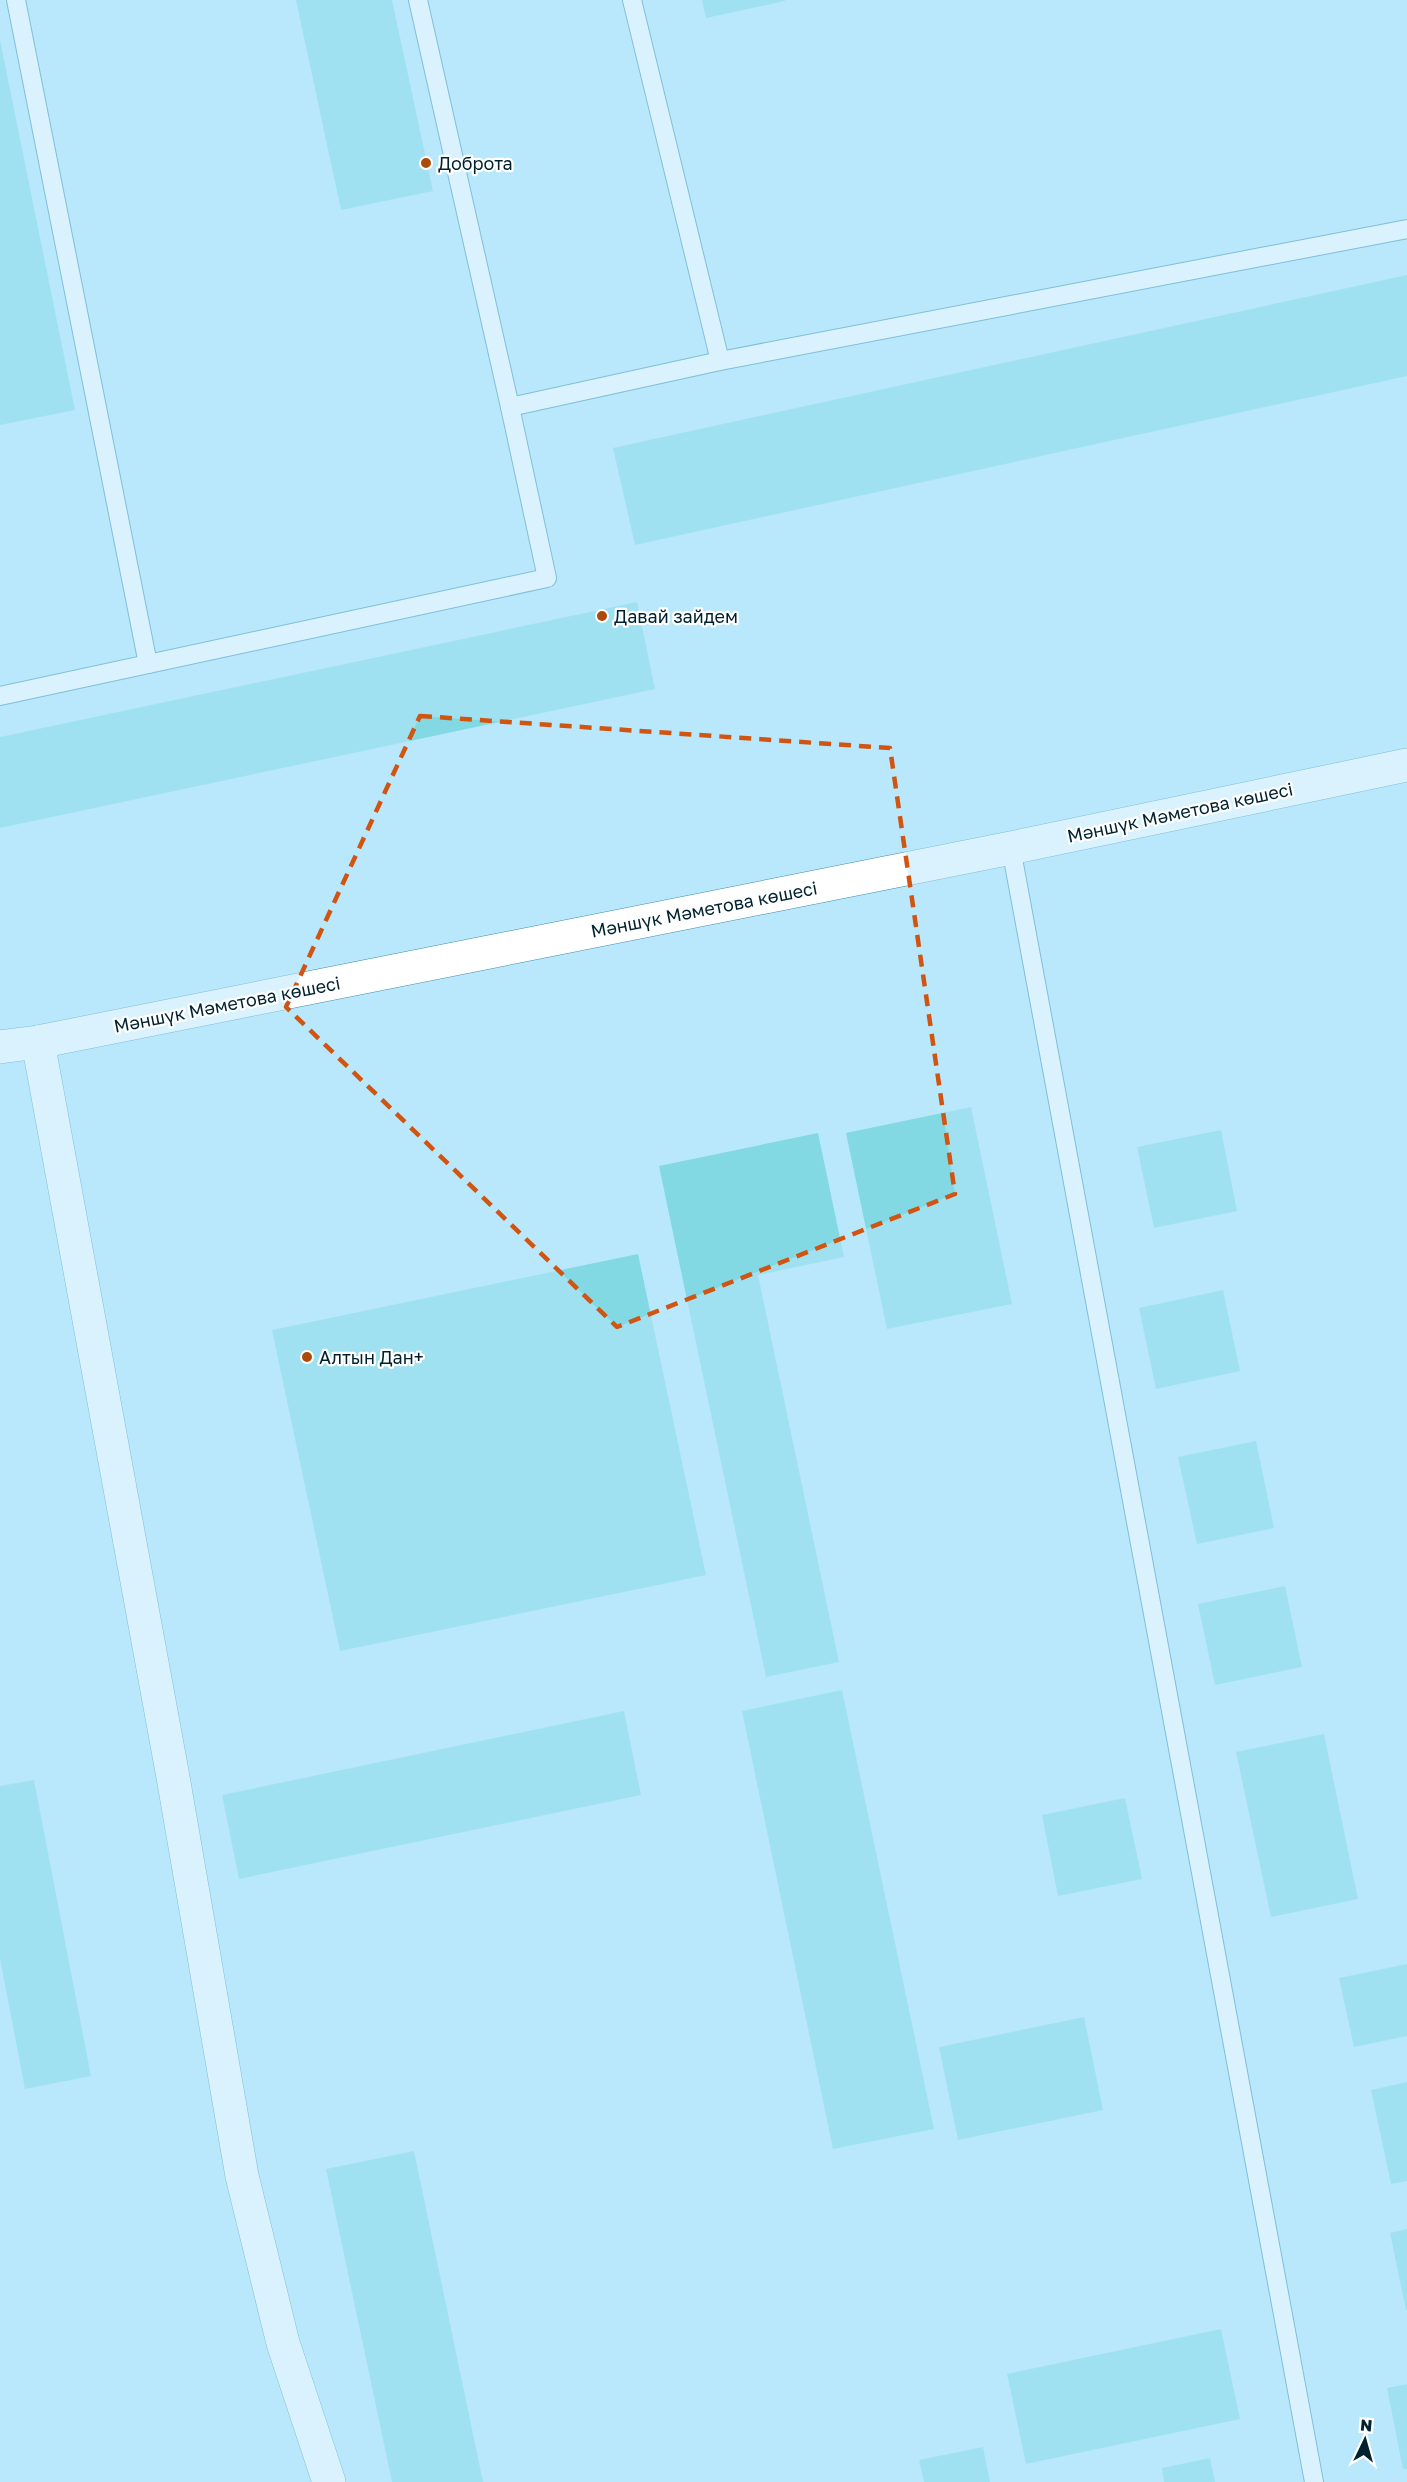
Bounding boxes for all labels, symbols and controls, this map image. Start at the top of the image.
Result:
place label: Доброта [438,152,513,174]
marker: Доброта [419,156,433,170]
place label: Давай зайдем [614,605,738,627]
marker: Давай зайдем [595,609,609,623]
street label: Мәншүк Мәметова көшесі [1065,777,1295,847]
street label: Мәншүк Мәметова көшесі [589,876,819,942]
street label: Мәншүк Мәметова көшесі [112,971,342,1037]
place label: Алтын Дан+ [319,1346,424,1368]
marker: Алтын Дан+ [300,1350,314,1364]
north arrow [1335,2410,1395,2470]
text: N [1359,2415,1373,2436]

